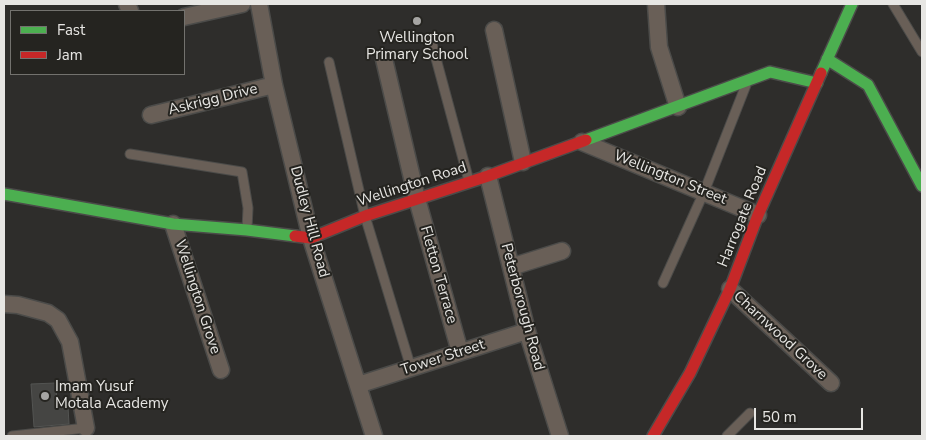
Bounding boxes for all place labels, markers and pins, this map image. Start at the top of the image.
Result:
marker: Wellington Primary School [411,15,423,27]
place label: Wellington Primary School [366,29,468,64]
place label: Imam Yusuf Motala Academy [55,378,168,413]
marker: Imam Yusuf Motala Academy [39,390,51,402]

